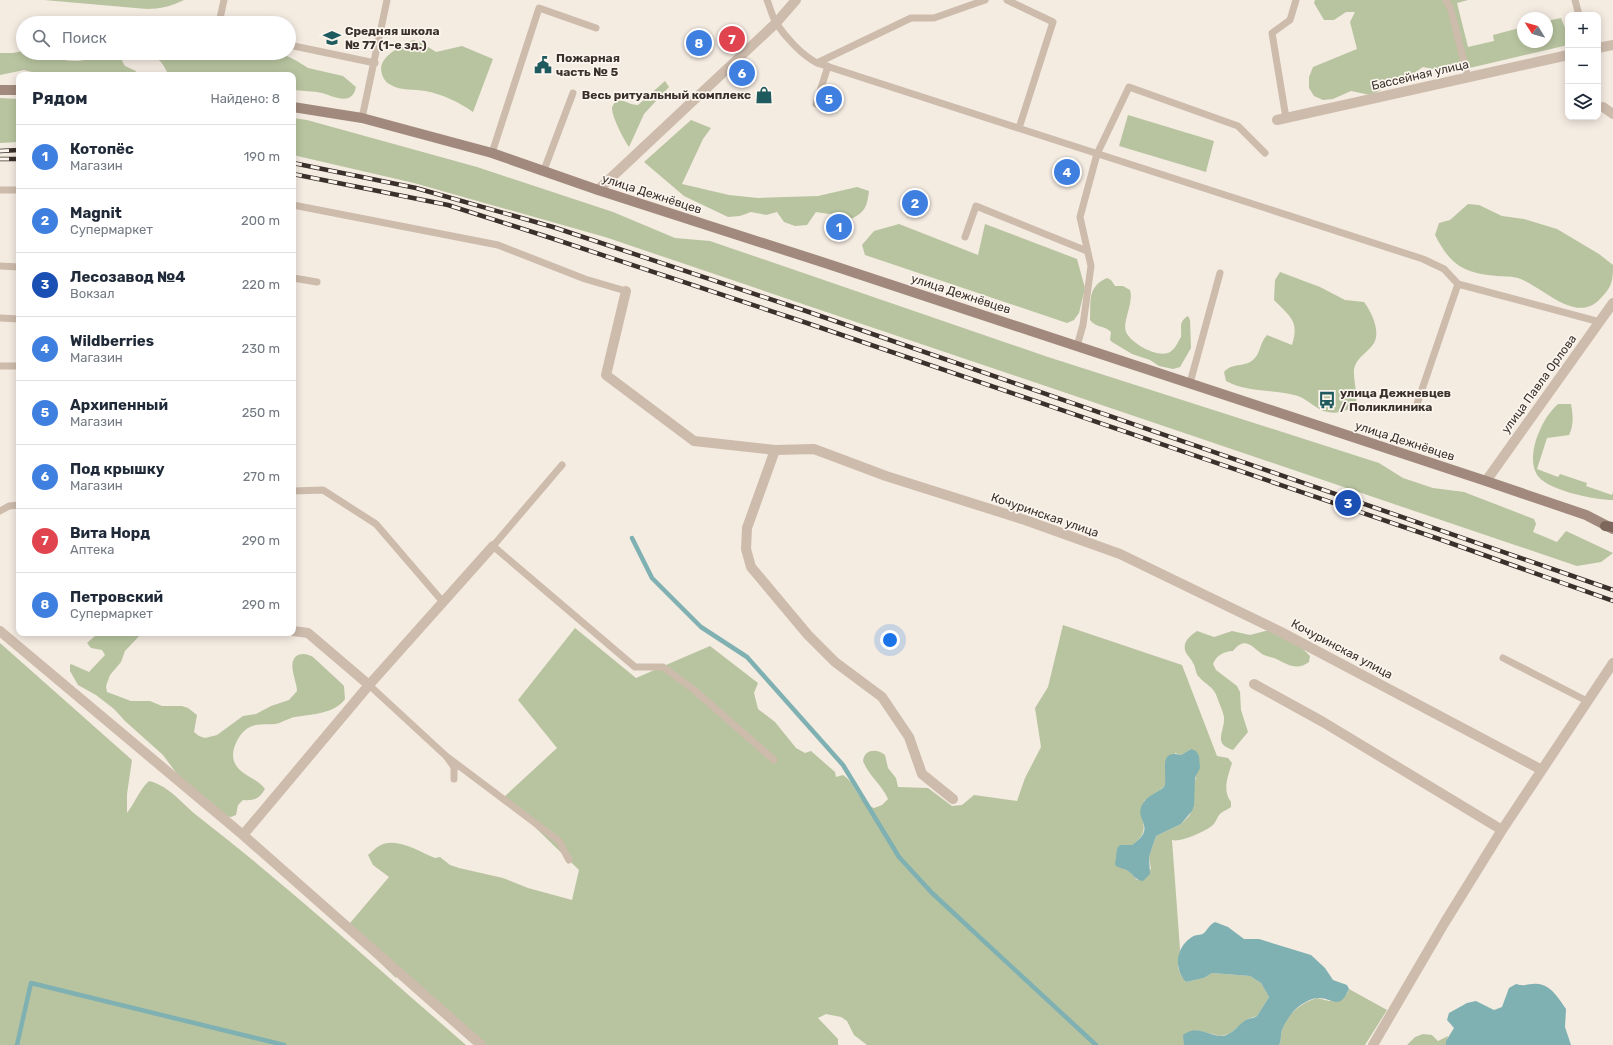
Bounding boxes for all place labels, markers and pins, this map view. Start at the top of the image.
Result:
place label: Средняя школа № 77 (1-е зд.) [345,24,440,52]
pin: 7 [719,24,745,54]
school or university icon: Средняя школа № 77 (1-е зд.) [322,28,342,48]
pin: 8 [686,28,712,58]
place label: Пожарная часть № 5 [556,51,620,79]
public building icon: Пожарная часть № 5 [533,55,553,75]
pin: 6 [729,58,755,88]
pin: 5 [816,84,842,114]
shop icon: Весь ритуальный комплекс [754,85,774,105]
place label: Весь ритуальный комплекс [582,88,751,102]
pin: 4 [1054,157,1080,187]
pin: 2 [902,188,928,218]
pin: 1 [826,212,852,242]
place label: улица Дежневцев / Поликлиника [1340,386,1451,414]
bus stop icon: улица Дежневцев / Поликлиника [1317,390,1337,410]
pin: 3 [1335,488,1361,518]

